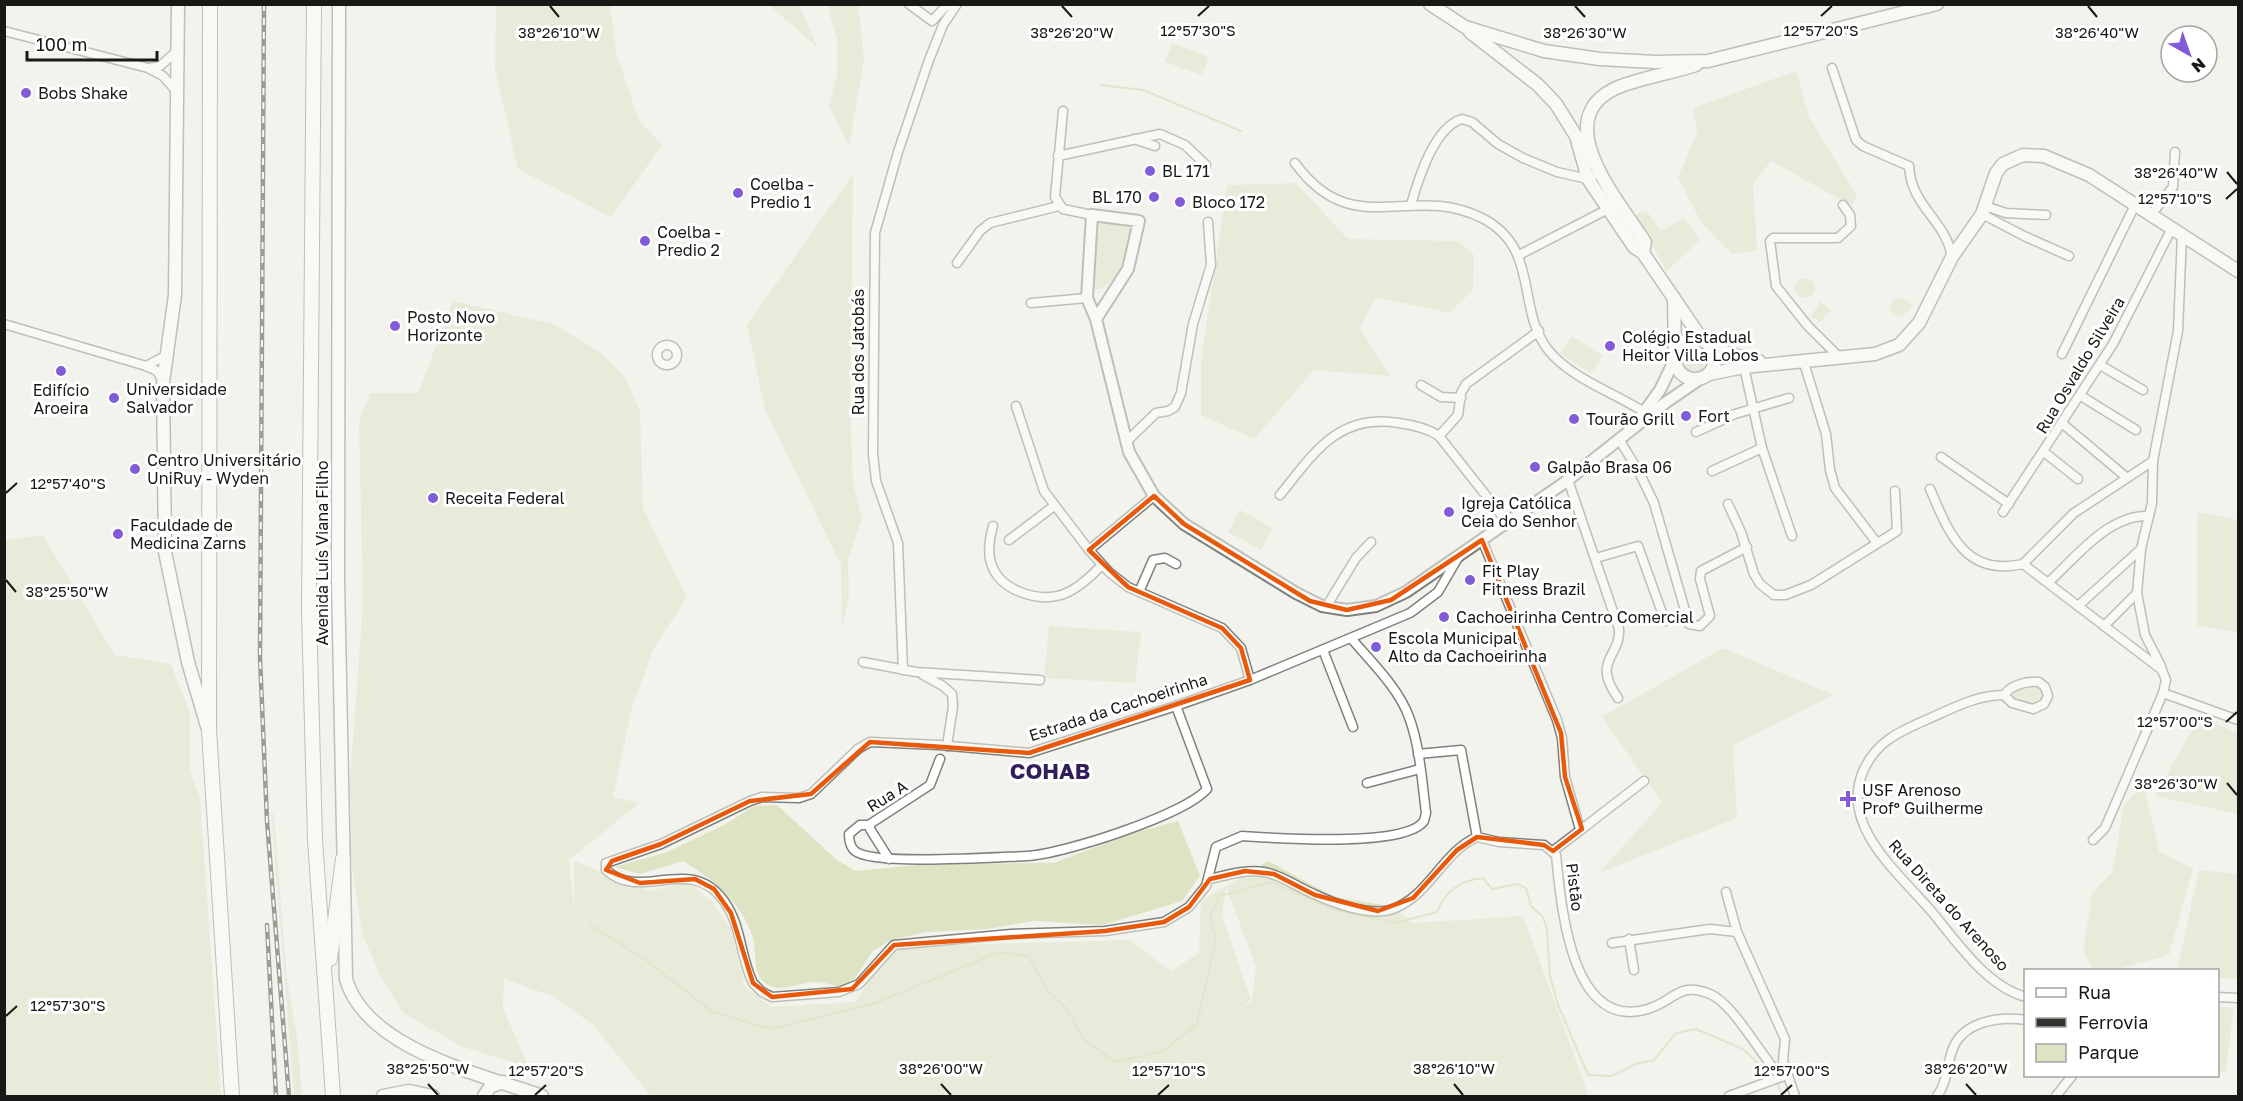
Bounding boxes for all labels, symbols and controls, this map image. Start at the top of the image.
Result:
text: 12°57'30"S [1160,21,1236,39]
text: 12°57'20"S [1783,21,1859,39]
text: 38°26'10"W [518,23,600,41]
text: 38°26'20"W [1030,23,1114,41]
text: 38°26'30"W [1543,23,1627,41]
text: 38°26'40"W [2055,23,2139,41]
scale bar [27,24,158,62]
north arrow [2159,24,2219,84]
text: 100 m [36,33,87,55]
text: N [2188,54,2210,77]
place label: Bobs Shake [38,83,128,103]
marker: Bobs Shake [19,86,33,100]
place label: BL 171 [1162,161,1210,181]
text: 38°26'40"W [2134,163,2218,181]
marker: BL 171 [1143,164,1157,178]
place label: Coelba - Predio 1 [750,174,814,212]
marker: Coelba - Predio 1 [731,186,745,200]
place label: BL 170 [1092,187,1142,207]
text: 12°57'10"S [2138,189,2212,207]
marker: BL 170 [1147,190,1161,204]
place label: Bloco 172 [1192,192,1265,212]
marker: Bloco 172 [1173,195,1187,209]
place label: Coelba - Predio 2 [657,222,721,260]
marker: Coelba - Predio 2 [638,234,652,248]
street label: Rua dos Jatobás [848,289,868,415]
street label: Rua Osvaldo Silveira [2031,293,2129,437]
place label: Posto Novo Horizonte [407,307,495,345]
marker: Posto Novo Horizonte [388,319,402,333]
place label: Colégio Estadual Heitor Villa Lobos [1622,327,1759,365]
marker: Colégio Estadual Heitor Villa Lobos [1603,339,1617,353]
marker: Edifício Aroeira [54,364,68,378]
place label: Universidade Salvador [126,379,227,417]
place label: Edifício Aroeira [33,380,89,418]
marker: Universidade Salvador [107,391,121,405]
place label: Fort [1698,406,1730,426]
place label: Tourão Grill [1586,409,1675,429]
marker: Fort [1679,409,1693,423]
marker: Tourão Grill [1567,412,1581,426]
place label: Centro Universitário UniRuy - Wyden [147,450,301,488]
place label: Galpão Brasa 06 [1547,457,1672,477]
street label: Avenida Luís Viana Filho [312,460,332,646]
marker: Galpão Brasa 06 [1528,460,1542,474]
marker: Centro Universitário UniRuy - Wyden [128,462,142,476]
text: 12°57'40"S [30,474,106,492]
place label: Receita Federal [445,488,565,508]
marker: Receita Federal [426,491,440,505]
place label: Igreja Católica Ceia do Senhor [1461,493,1577,531]
marker: Igreja Católica Ceia do Senhor [1442,505,1456,519]
place label: Faculdade de Medicina Zarns [130,515,246,553]
marker: Faculdade de Medicina Zarns [111,527,125,541]
place label: Fit Play Fitness Brazil [1482,561,1586,599]
marker: Fit Play Fitness Brazil [1463,573,1477,587]
text: 38°25'50"W [25,582,109,600]
place label: Cachoeirinha Centro Comercial [1456,607,1694,627]
marker: Cachoeirinha Centro Comercial [1437,610,1451,624]
place label: Escola Municipal Alto da Cachoeirinha [1388,628,1547,666]
marker: Escola Municipal Alto da Cachoeirinha [1369,640,1383,654]
street label: Estrada da Cachoeirinha [1026,669,1210,745]
text: 12°57'00"S [2137,712,2213,730]
district label: COHAB [1010,757,1090,784]
text: 38°26'30"W [2134,774,2218,792]
street label: Rua A [863,776,911,816]
place label: USF Arenoso Profº Guilherme [1862,780,1983,818]
marker: USF Arenoso Profº Guilherme [1839,790,1857,808]
street label: Rua Direta do Arenoso [1884,835,2014,975]
street label: Pistão [1562,862,1588,912]
legend [2024,969,2219,1077]
text: Rua [2078,981,2111,1003]
text: 12°57'30"S [30,996,106,1014]
text: Ferrovia [2078,1011,2148,1033]
text: Parque [2078,1041,2139,1063]
text: 38°25'50"W [386,1059,470,1077]
text: 38°26'00"W [899,1059,983,1077]
text: 38°26'10"W [1413,1059,1495,1077]
text: 38°26'20"W [1924,1059,2008,1077]
text: 12°57'20"S [508,1061,584,1079]
text: 12°57'10"S [1132,1061,1206,1079]
text: 12°57'00"S [1754,1061,1830,1079]

